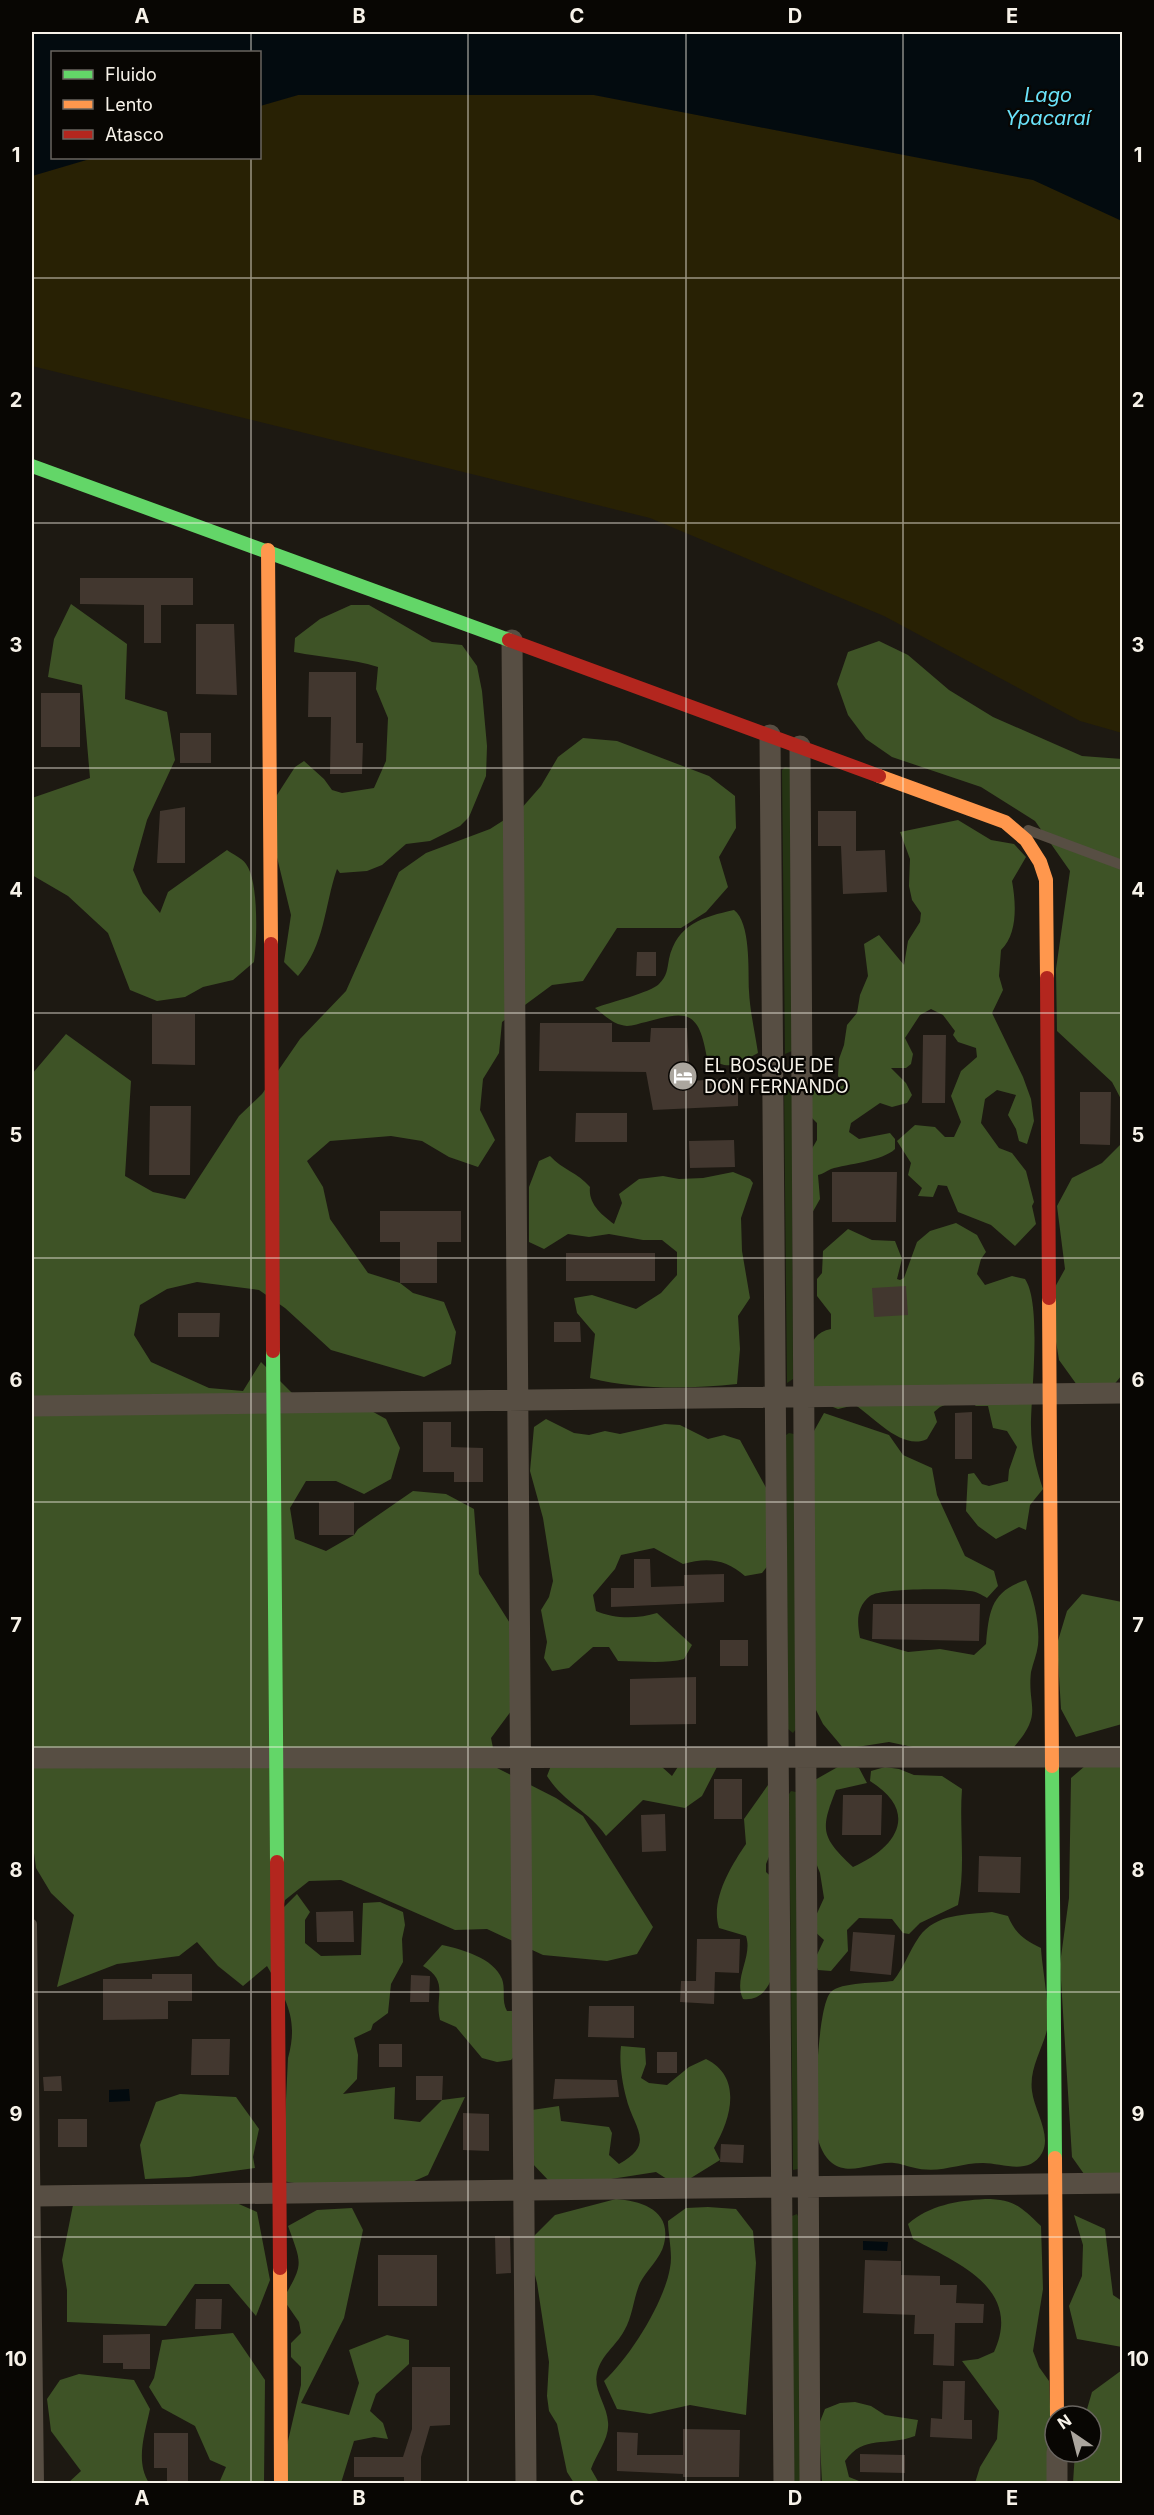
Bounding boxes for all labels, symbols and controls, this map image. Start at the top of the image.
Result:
text: A [135,4,150,28]
text: B [352,4,366,28]
text: C [570,4,584,28]
text: D [788,4,802,28]
text: E [1006,4,1018,28]
legend [51,51,261,159]
text: Fluido [105,64,157,85]
water label: Lago Ypacaraí [1005,83,1093,130]
text: Lento [105,94,153,115]
text: Atasco [105,124,164,145]
text: 1 [12,143,20,167]
text: 1 [1134,143,1142,167]
text: 2 [10,388,22,412]
text: 2 [1132,388,1144,412]
text: 3 [10,633,22,657]
text: 3 [1132,633,1144,657]
text: 4 [9,878,23,902]
text: 4 [1131,878,1145,902]
place label: EL BOSQUE DE DON FERNANDO [704,1055,849,1097]
hotel icon: EL BOSQUE DE DON FERNANDO [667,1060,699,1092]
text: 5 [10,1123,22,1147]
text: 5 [1132,1123,1144,1147]
text: 6 [10,1368,23,1392]
text: 6 [1132,1368,1145,1392]
text: 7 [10,1613,22,1637]
text: 7 [1132,1613,1144,1637]
text: 8 [9,1858,23,1882]
text: 8 [1131,1858,1145,1882]
text: 9 [10,2102,23,2126]
text: 9 [1132,2102,1145,2126]
text: 10 [5,2347,27,2371]
text: 10 [1127,2347,1149,2371]
north arrow [1043,2404,1103,2464]
text: N [1054,2410,1075,2433]
text: A [135,2486,150,2510]
text: B [352,2486,366,2510]
text: C [570,2486,584,2510]
text: D [788,2486,802,2510]
text: E [1006,2486,1018,2510]

